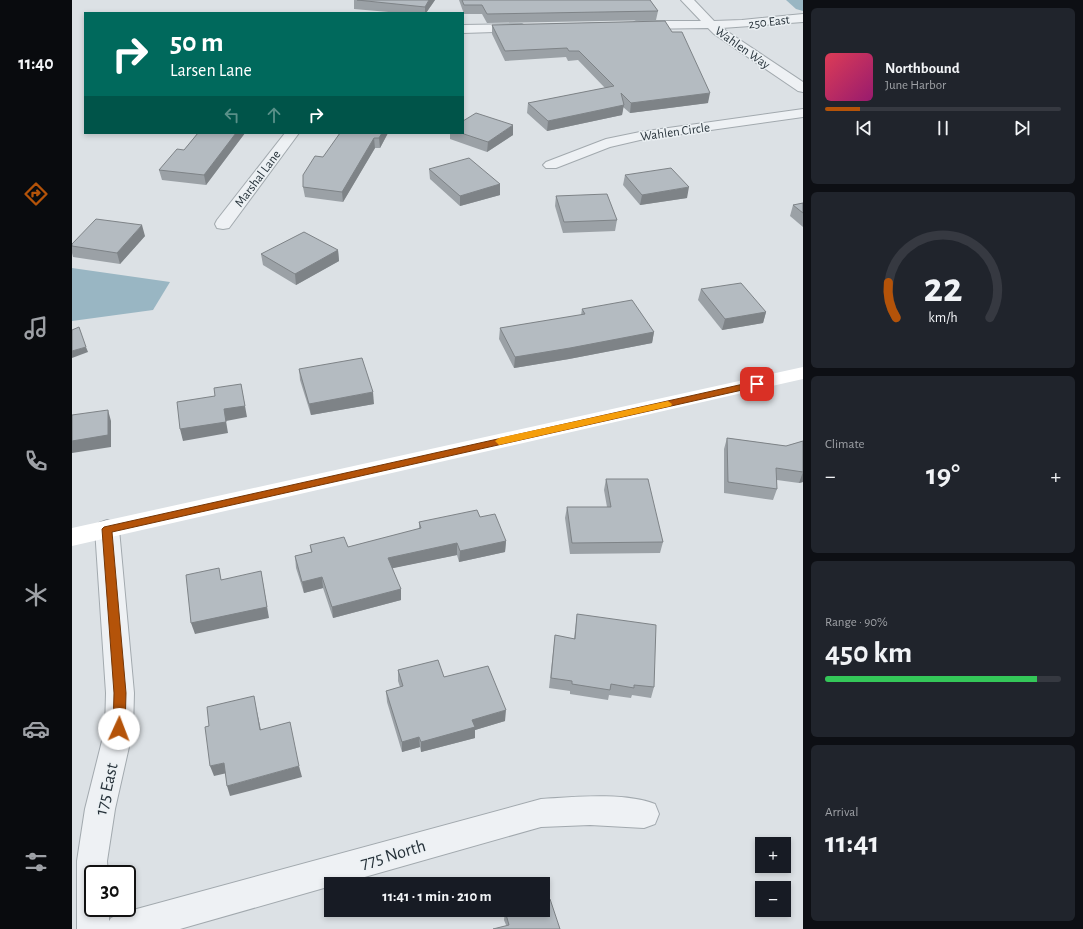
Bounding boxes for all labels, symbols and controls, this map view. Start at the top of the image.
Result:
street label: 250 East [748,14,790,31]
street label: Wahlen Way [712,25,772,72]
icon: right [104,28,156,80]
text: 50 m [170,29,224,57]
text: 11:40 [18,55,54,73]
text: Northbound [885,61,960,76]
text: Larsen Lane [170,62,252,80]
text: June Harbor [885,79,946,92]
icon: left [221,104,243,126]
icon: ahead [263,104,285,126]
icon: right [305,104,327,126]
icon: previous [853,117,875,139]
icon: pause [932,117,954,139]
icon: next [1011,117,1033,139]
street label: Wahlen Circle [640,121,711,144]
street label: Marshal Lane [233,148,284,210]
icon: directions [22,180,50,208]
text: 22 [923,268,963,309]
text: km/h [928,311,958,325]
icon: music [22,314,50,342]
pin [740,367,774,401]
icon: arrive [746,373,768,395]
text: Climate [825,438,864,451]
icon: phone [22,447,50,475]
text: 19° [926,460,960,490]
text: − [825,465,836,487]
text: + [1050,465,1061,487]
icon: climate [22,581,50,609]
text: Range · 90% [825,616,888,629]
text: 450 km [825,638,912,668]
position arrow [98,708,140,750]
icon: car [22,715,50,743]
street label: 175 East [92,761,122,817]
text: Arrival [825,806,858,819]
text: 11:41 [825,828,879,858]
street label: 775 North [359,837,428,873]
map controls [755,837,791,917]
button: + [755,837,791,873]
icon: filters [22,848,50,876]
speed limit sign: 30 [84,865,136,917]
button: − [755,881,791,917]
text: 11:41 · 1 min · 210 m [382,889,492,904]

